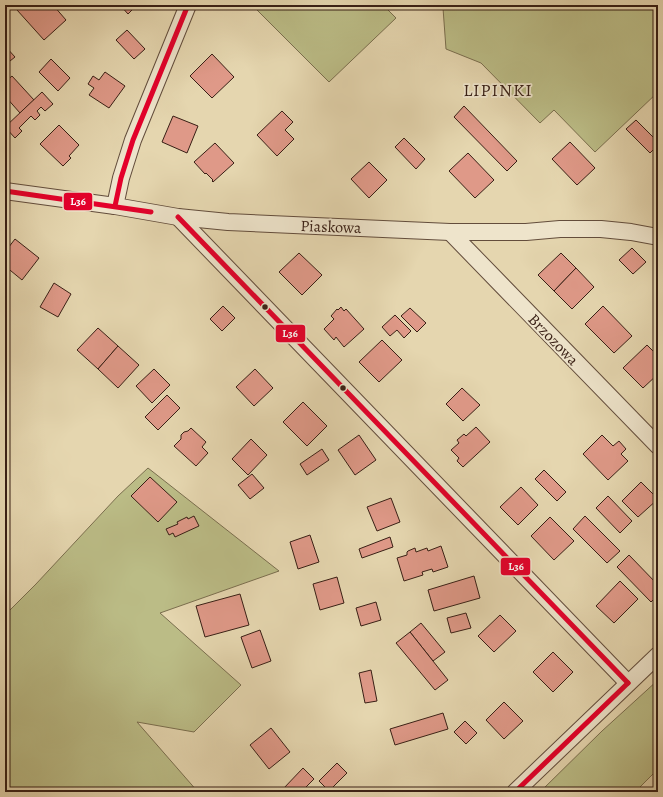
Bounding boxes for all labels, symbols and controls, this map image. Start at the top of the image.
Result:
district label: LIPINKI [463,78,533,102]
line badge: L36 [63,192,93,211]
text: L36 [70,194,86,209]
street label: Piaskowa [300,215,362,239]
unlabelled marker [260,302,270,312]
street label: Brzozowa [523,309,584,371]
line badge: L36 [275,324,306,343]
text: L36 [282,326,298,341]
unlabelled marker [338,383,348,393]
line badge: L36 [500,557,531,576]
text: L36 [508,559,524,574]

